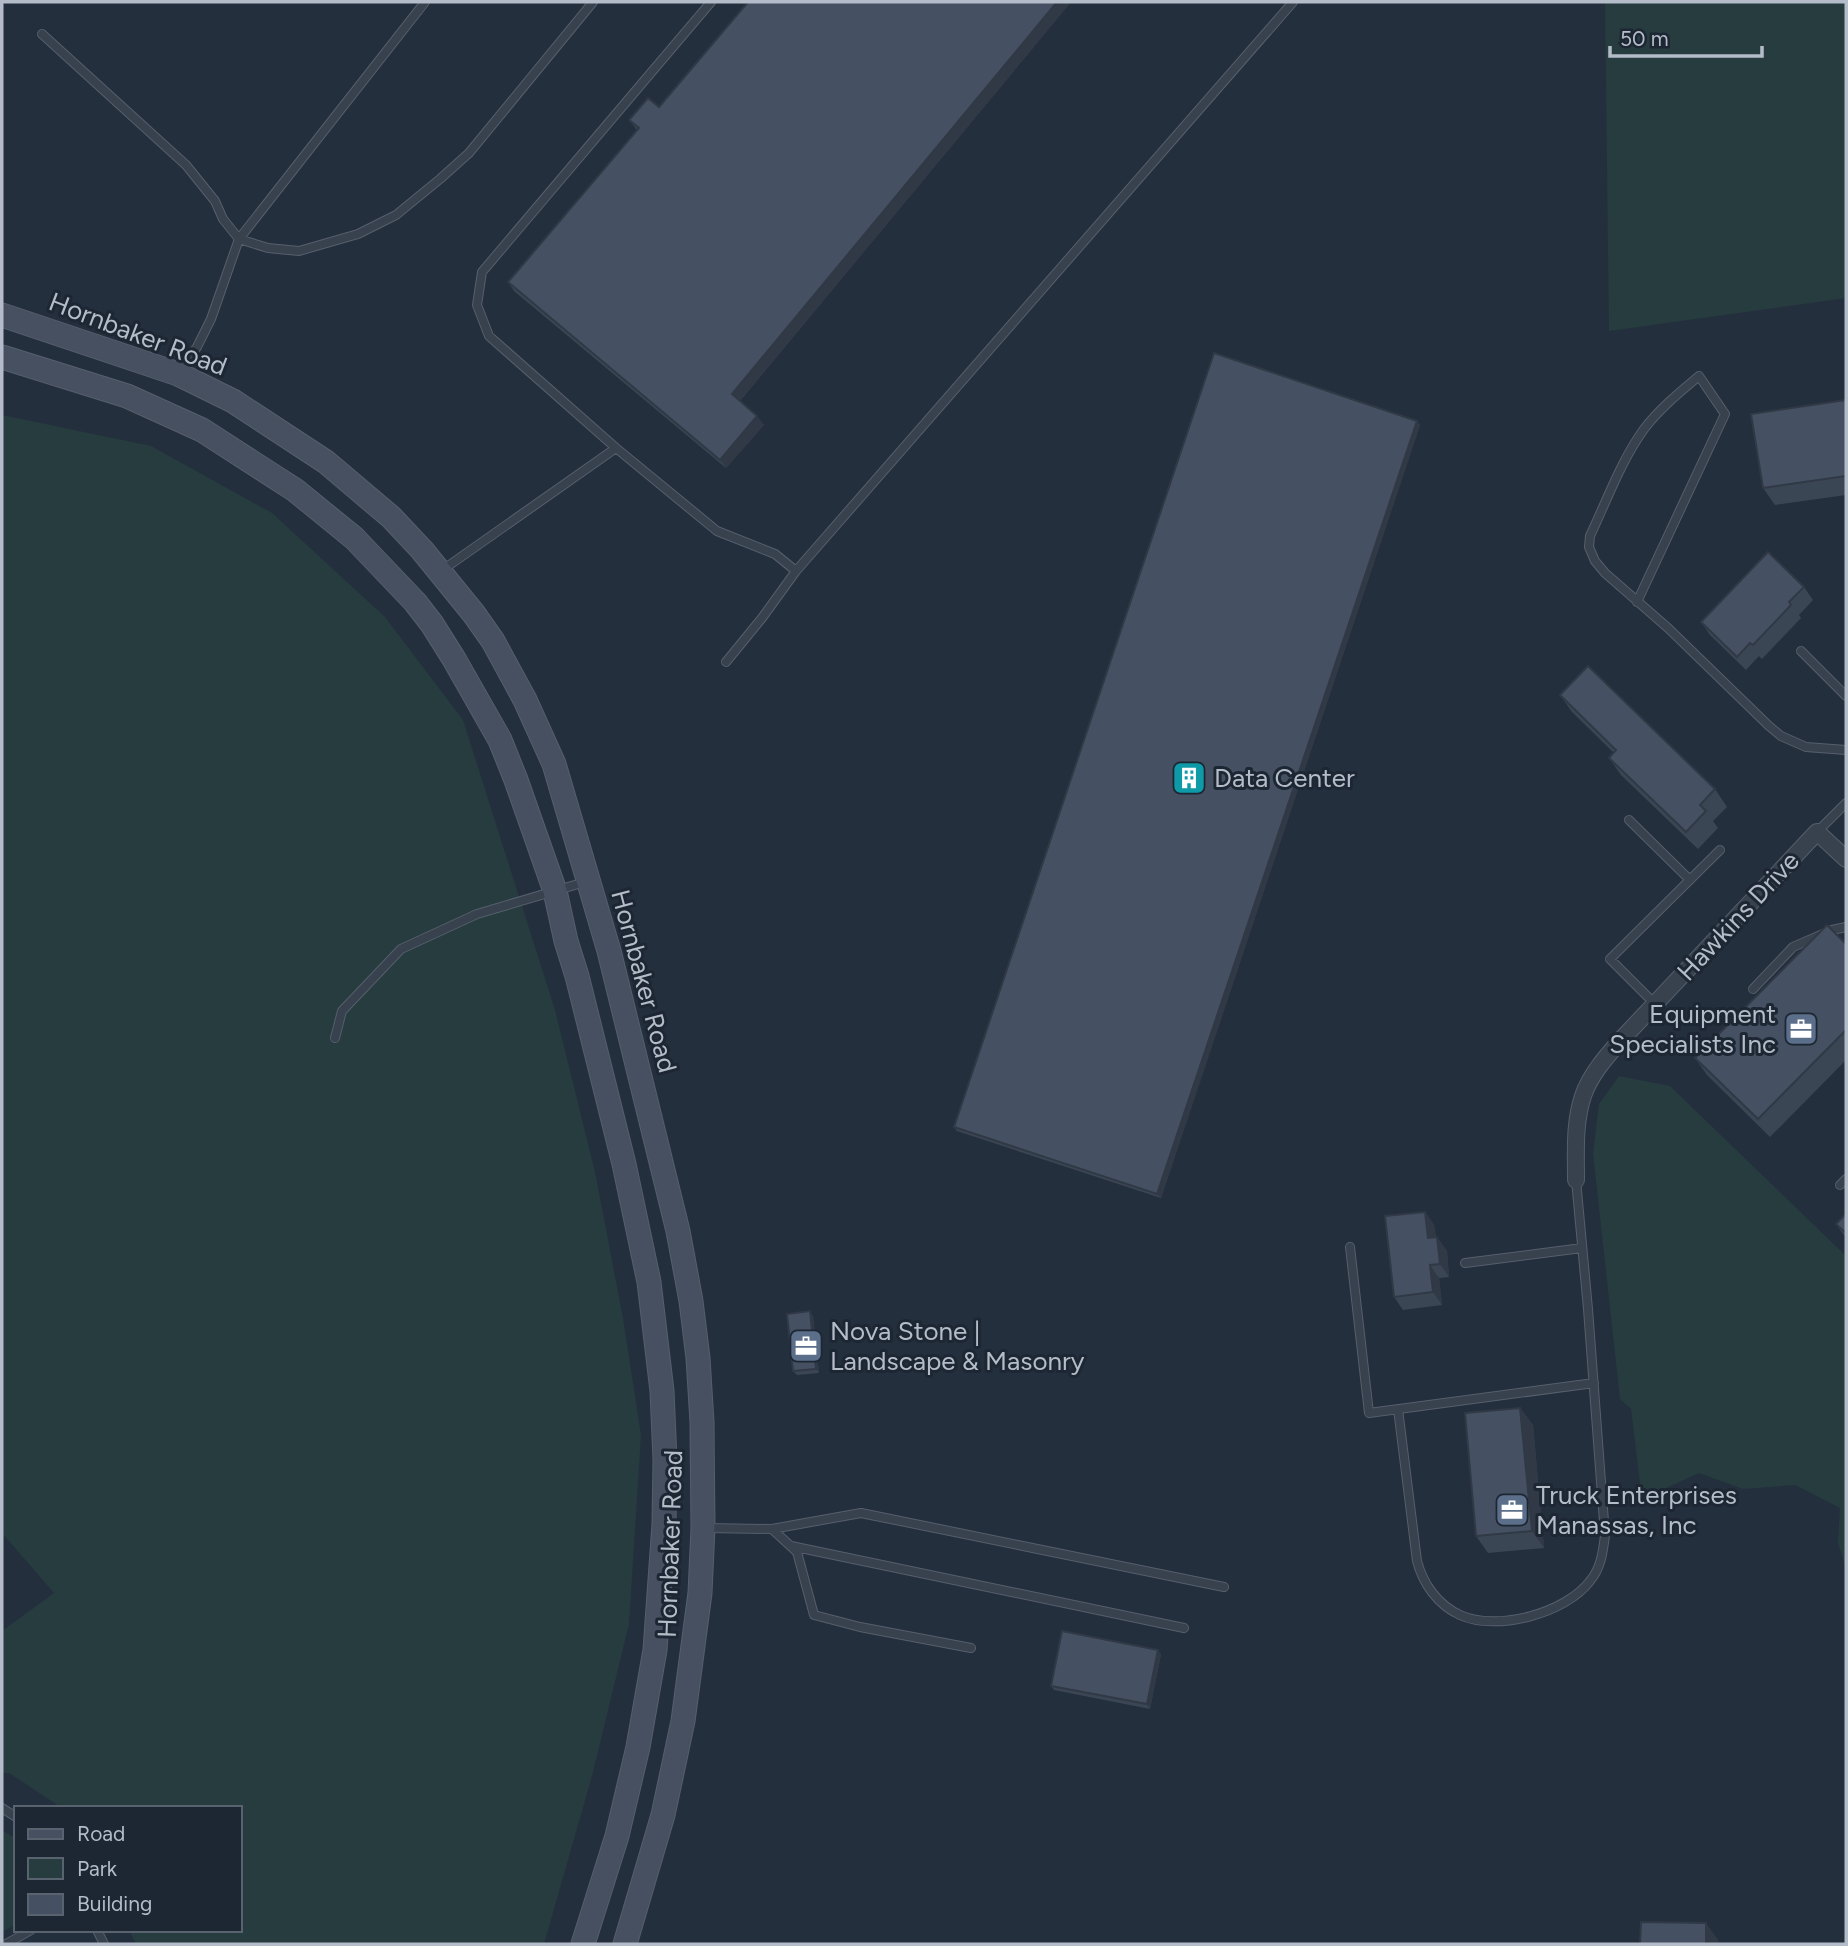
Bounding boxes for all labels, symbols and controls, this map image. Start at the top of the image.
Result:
scale bar [1610,14,1762,58]
text: 50 m [1620,26,1669,51]
street label: Hornbaker Road [45,285,231,383]
building icon: Data Center [1170,759,1208,797]
place label: Data Center [1214,762,1355,794]
street label: Hawkins Drive [1670,845,1806,987]
street label: Hornbaker Road [604,886,684,1076]
place label: Equipment Specialists Inc [1609,998,1776,1060]
office icon: Equipment Specialists Inc [1782,1010,1820,1048]
place label: Nova Stone | Landscape & Masonry [830,1315,1085,1377]
office icon: Nova Stone | Landscape & Masonry [787,1327,825,1365]
street label: Hornbaker Road [651,1449,689,1639]
place label: Truck Enterprises Manassas, Inc [1536,1479,1737,1541]
office icon: Truck Enterprises Manassas, Inc [1493,1491,1531,1529]
legend [14,1806,242,1932]
text: Road [77,1821,125,1846]
text: Park [77,1856,118,1881]
text: Building [77,1891,152,1916]

